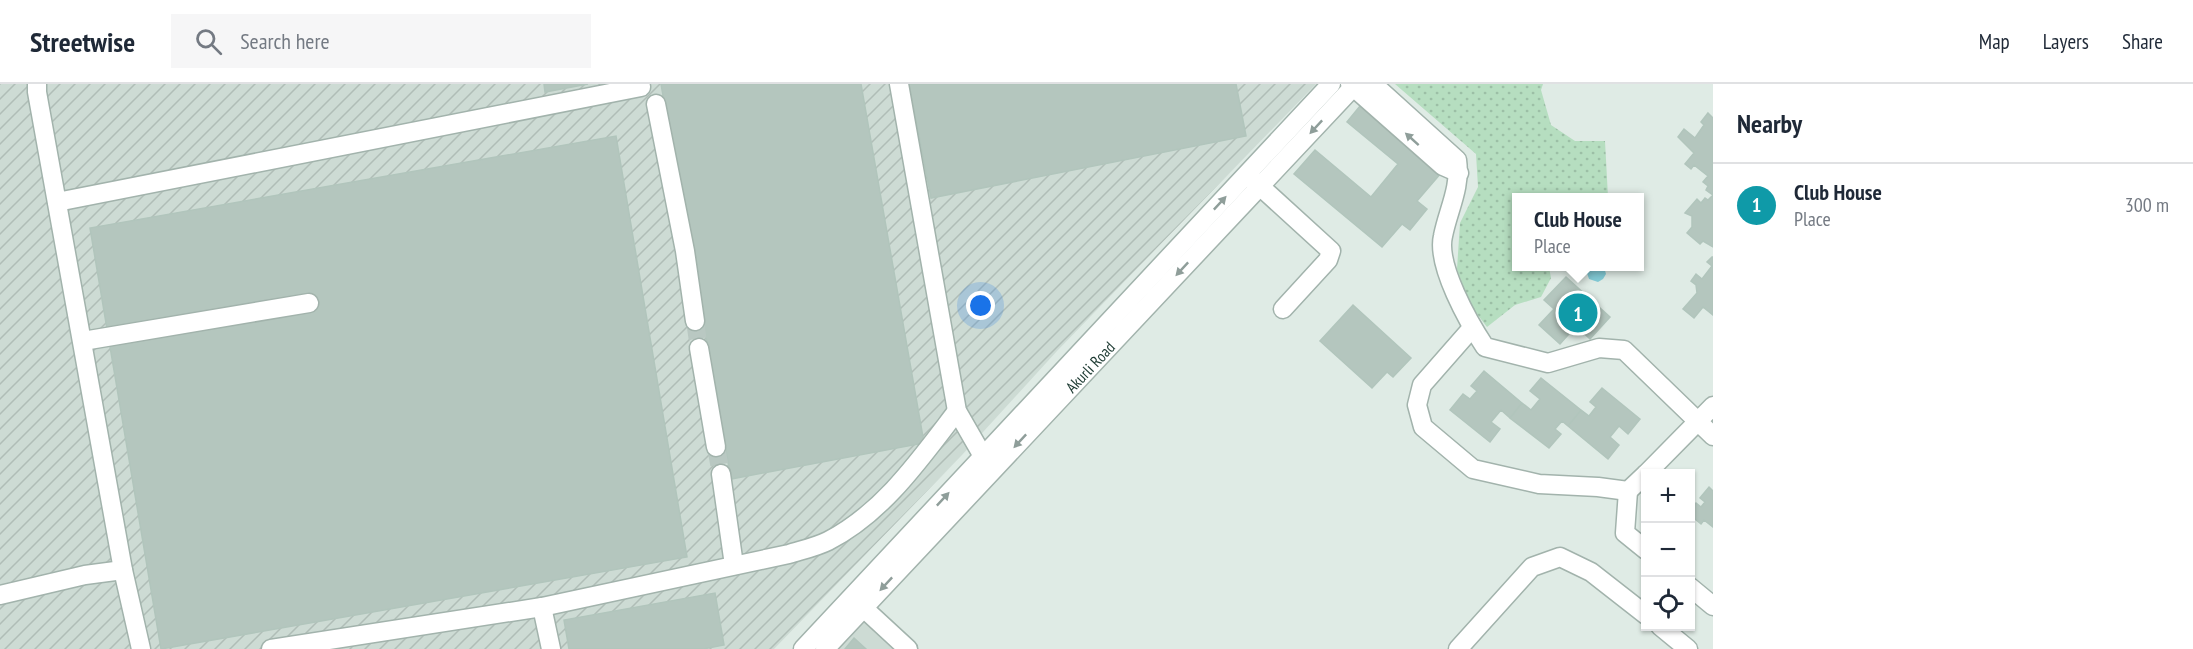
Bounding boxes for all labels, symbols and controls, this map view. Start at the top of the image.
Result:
search box [171,14,591,68]
text: Streetwise [30,23,135,60]
icon: search [192,25,225,58]
text: Search here [240,27,330,55]
text: Map [1979,28,2010,55]
text: Layers [2043,28,2089,55]
text: Share [2122,28,2163,55]
text: Nearby [1737,107,1802,140]
one-way arrow [1309,119,1323,133]
one-way arrow [1405,132,1420,146]
text: Club House [1794,178,1882,206]
text: 1 [1752,192,1761,218]
text: 300 m [2125,192,2169,218]
popup [1512,193,1644,271]
one-way arrow [1213,196,1226,211]
text: Club House [1534,205,1622,233]
text: Place [1794,206,1831,232]
text: Place [1534,233,1571,259]
one-way arrow [1175,261,1189,276]
pin: 1 [1558,290,1598,336]
your location [966,291,995,320]
street label: Akurli Road [1061,337,1119,397]
one-way arrow [1013,434,1027,449]
map controls [1641,469,1695,631]
button: + [1641,469,1695,523]
one-way arrow [936,493,950,507]
button: − [1641,523,1695,577]
one-way arrow [880,576,894,590]
button: locate [1641,577,1695,631]

